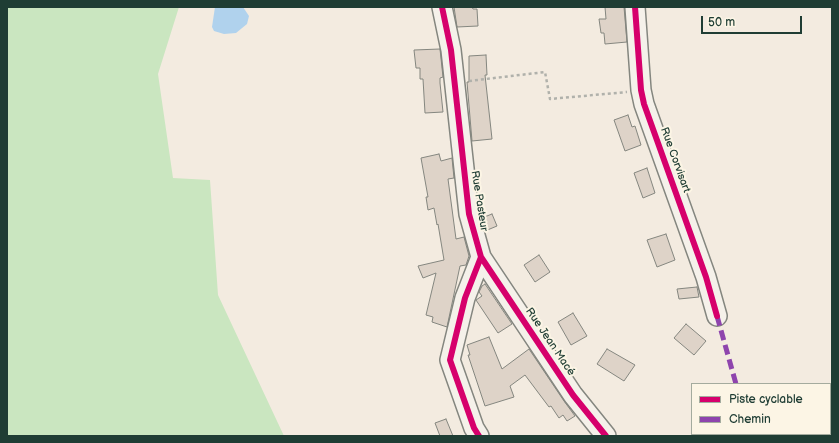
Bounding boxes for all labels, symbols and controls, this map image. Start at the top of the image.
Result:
scale bar [703,8,804,34]
text: 50 m [708,15,735,30]
street label: Rue Corvisart [657,126,693,194]
street label: Rue Pasteur [468,170,490,232]
street label: Rue Jean Macé [522,306,578,378]
legend [691,383,831,435]
text: Piste cyclable [729,392,803,407]
text: Chemin [729,412,771,427]

